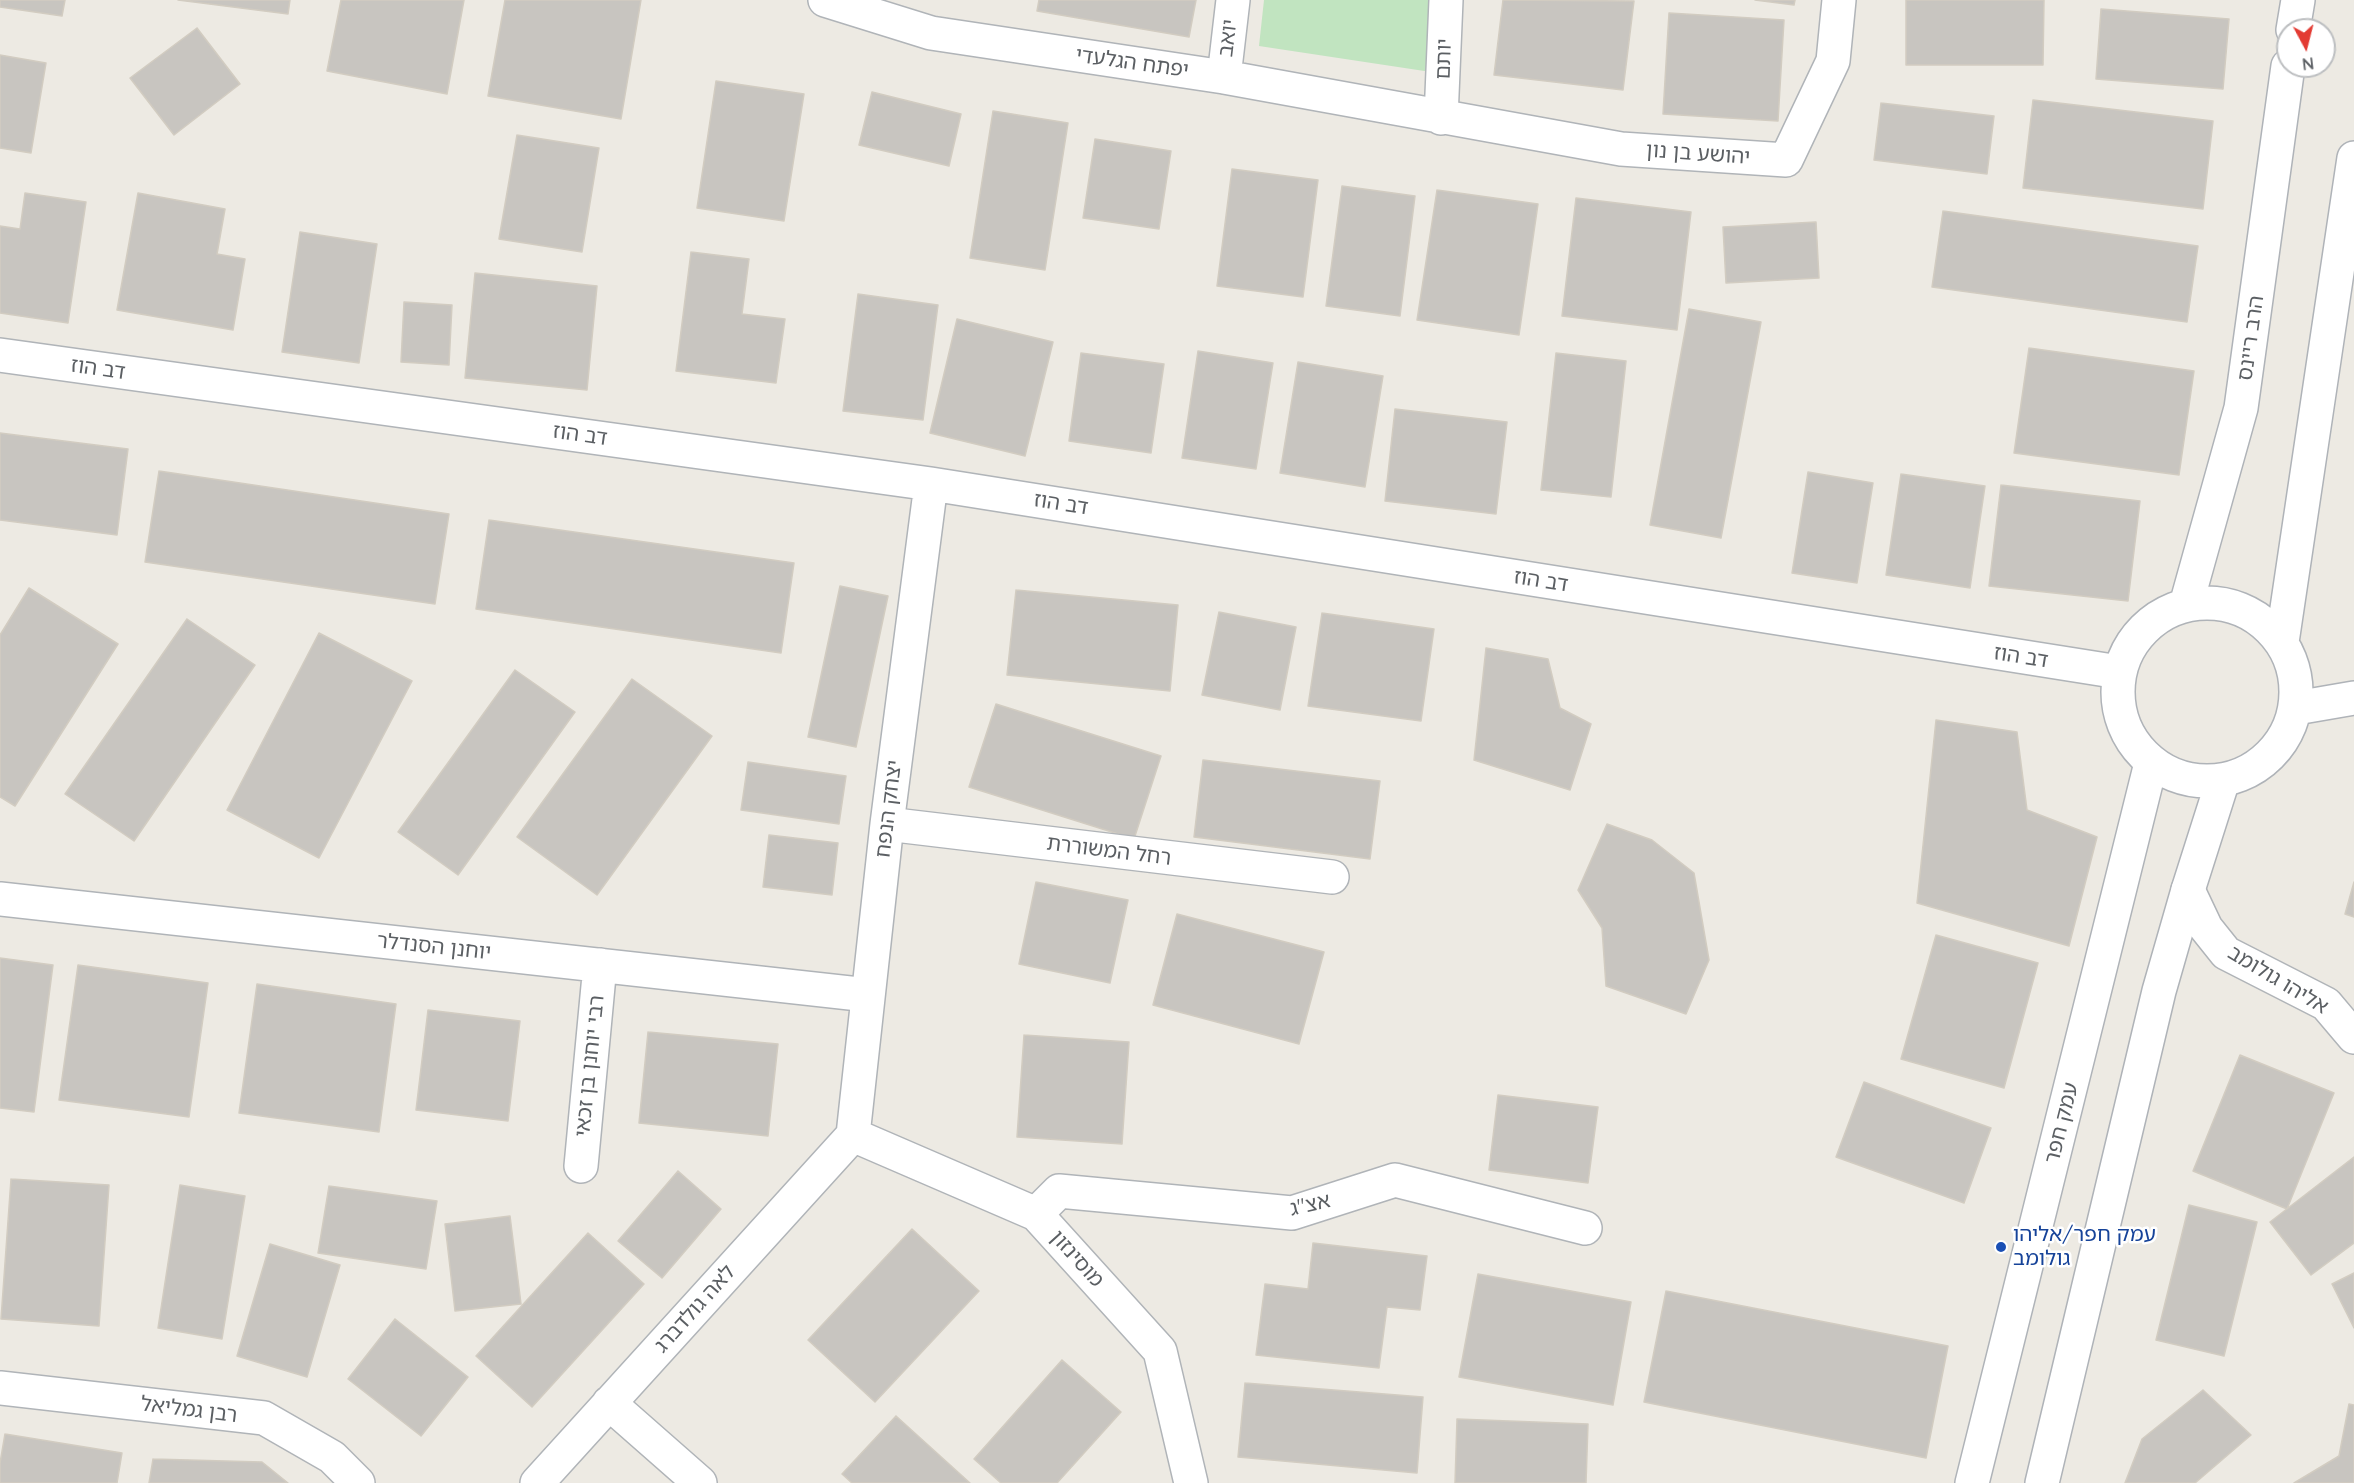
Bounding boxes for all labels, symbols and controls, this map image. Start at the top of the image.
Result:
street label: יואב [1213,18,1243,58]
north arrow [2276,18,2336,78]
street label: יותם [1431,38,1457,80]
street label: יפתח הגלעדי [1074,43,1190,83]
text: N [2301,53,2315,75]
street label: יהושע בן נון [1645,138,1751,170]
street label: הרב ריינס [2233,294,2269,382]
street label: דב הוז [69,353,127,385]
street label: דב הוז [551,419,609,451]
street label: דב הוז [1032,487,1090,521]
street label: דב הוז [1512,564,1570,598]
street label: דב הוז [1992,640,2050,674]
street label: יצחק הנפח [871,759,907,859]
street label: רחל המשוררת [1045,831,1173,871]
street label: יוחנן הסנדלר [376,928,492,966]
street label: אליהו גולומב [2223,940,2333,1020]
street label: רבי יוחנן בן זכאי [570,994,610,1138]
street label: עמק חפר [2040,1080,2084,1166]
street label: אצ"ג [1287,1188,1333,1222]
place label: עמק חפר/אליהו גולומב [2013,1222,2156,1272]
street label: מוסינזון [1045,1225,1109,1293]
marker: עמק חפר/אליהו גולומב [1994,1240,2008,1254]
street label: לאה גולדברג [649,1260,741,1358]
street label: רבן גמליאל [139,1392,239,1428]

